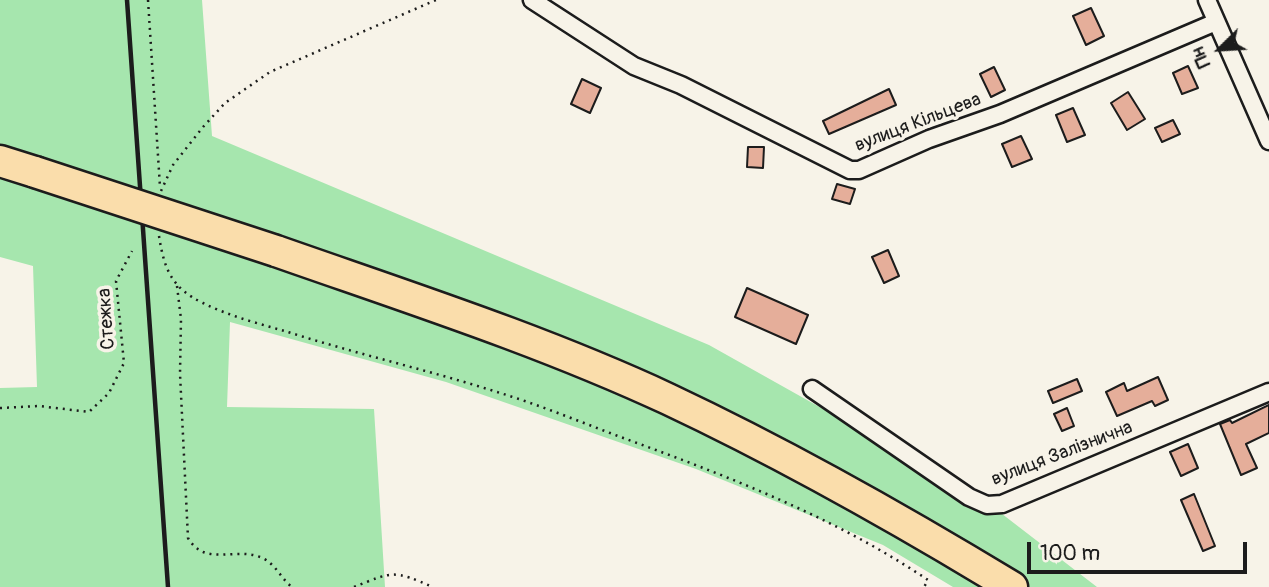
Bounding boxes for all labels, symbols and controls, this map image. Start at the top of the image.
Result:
north arrow [1185,14,1255,84]
text: Пн [1186,43,1216,72]
street label: вулиця Кільцева [852,88,984,158]
street label: Стежка [93,288,121,350]
street label: вулиця Залізнична [988,417,1136,491]
scale bar [1031,528,1252,572]
text: 100 m [1040,540,1100,567]

